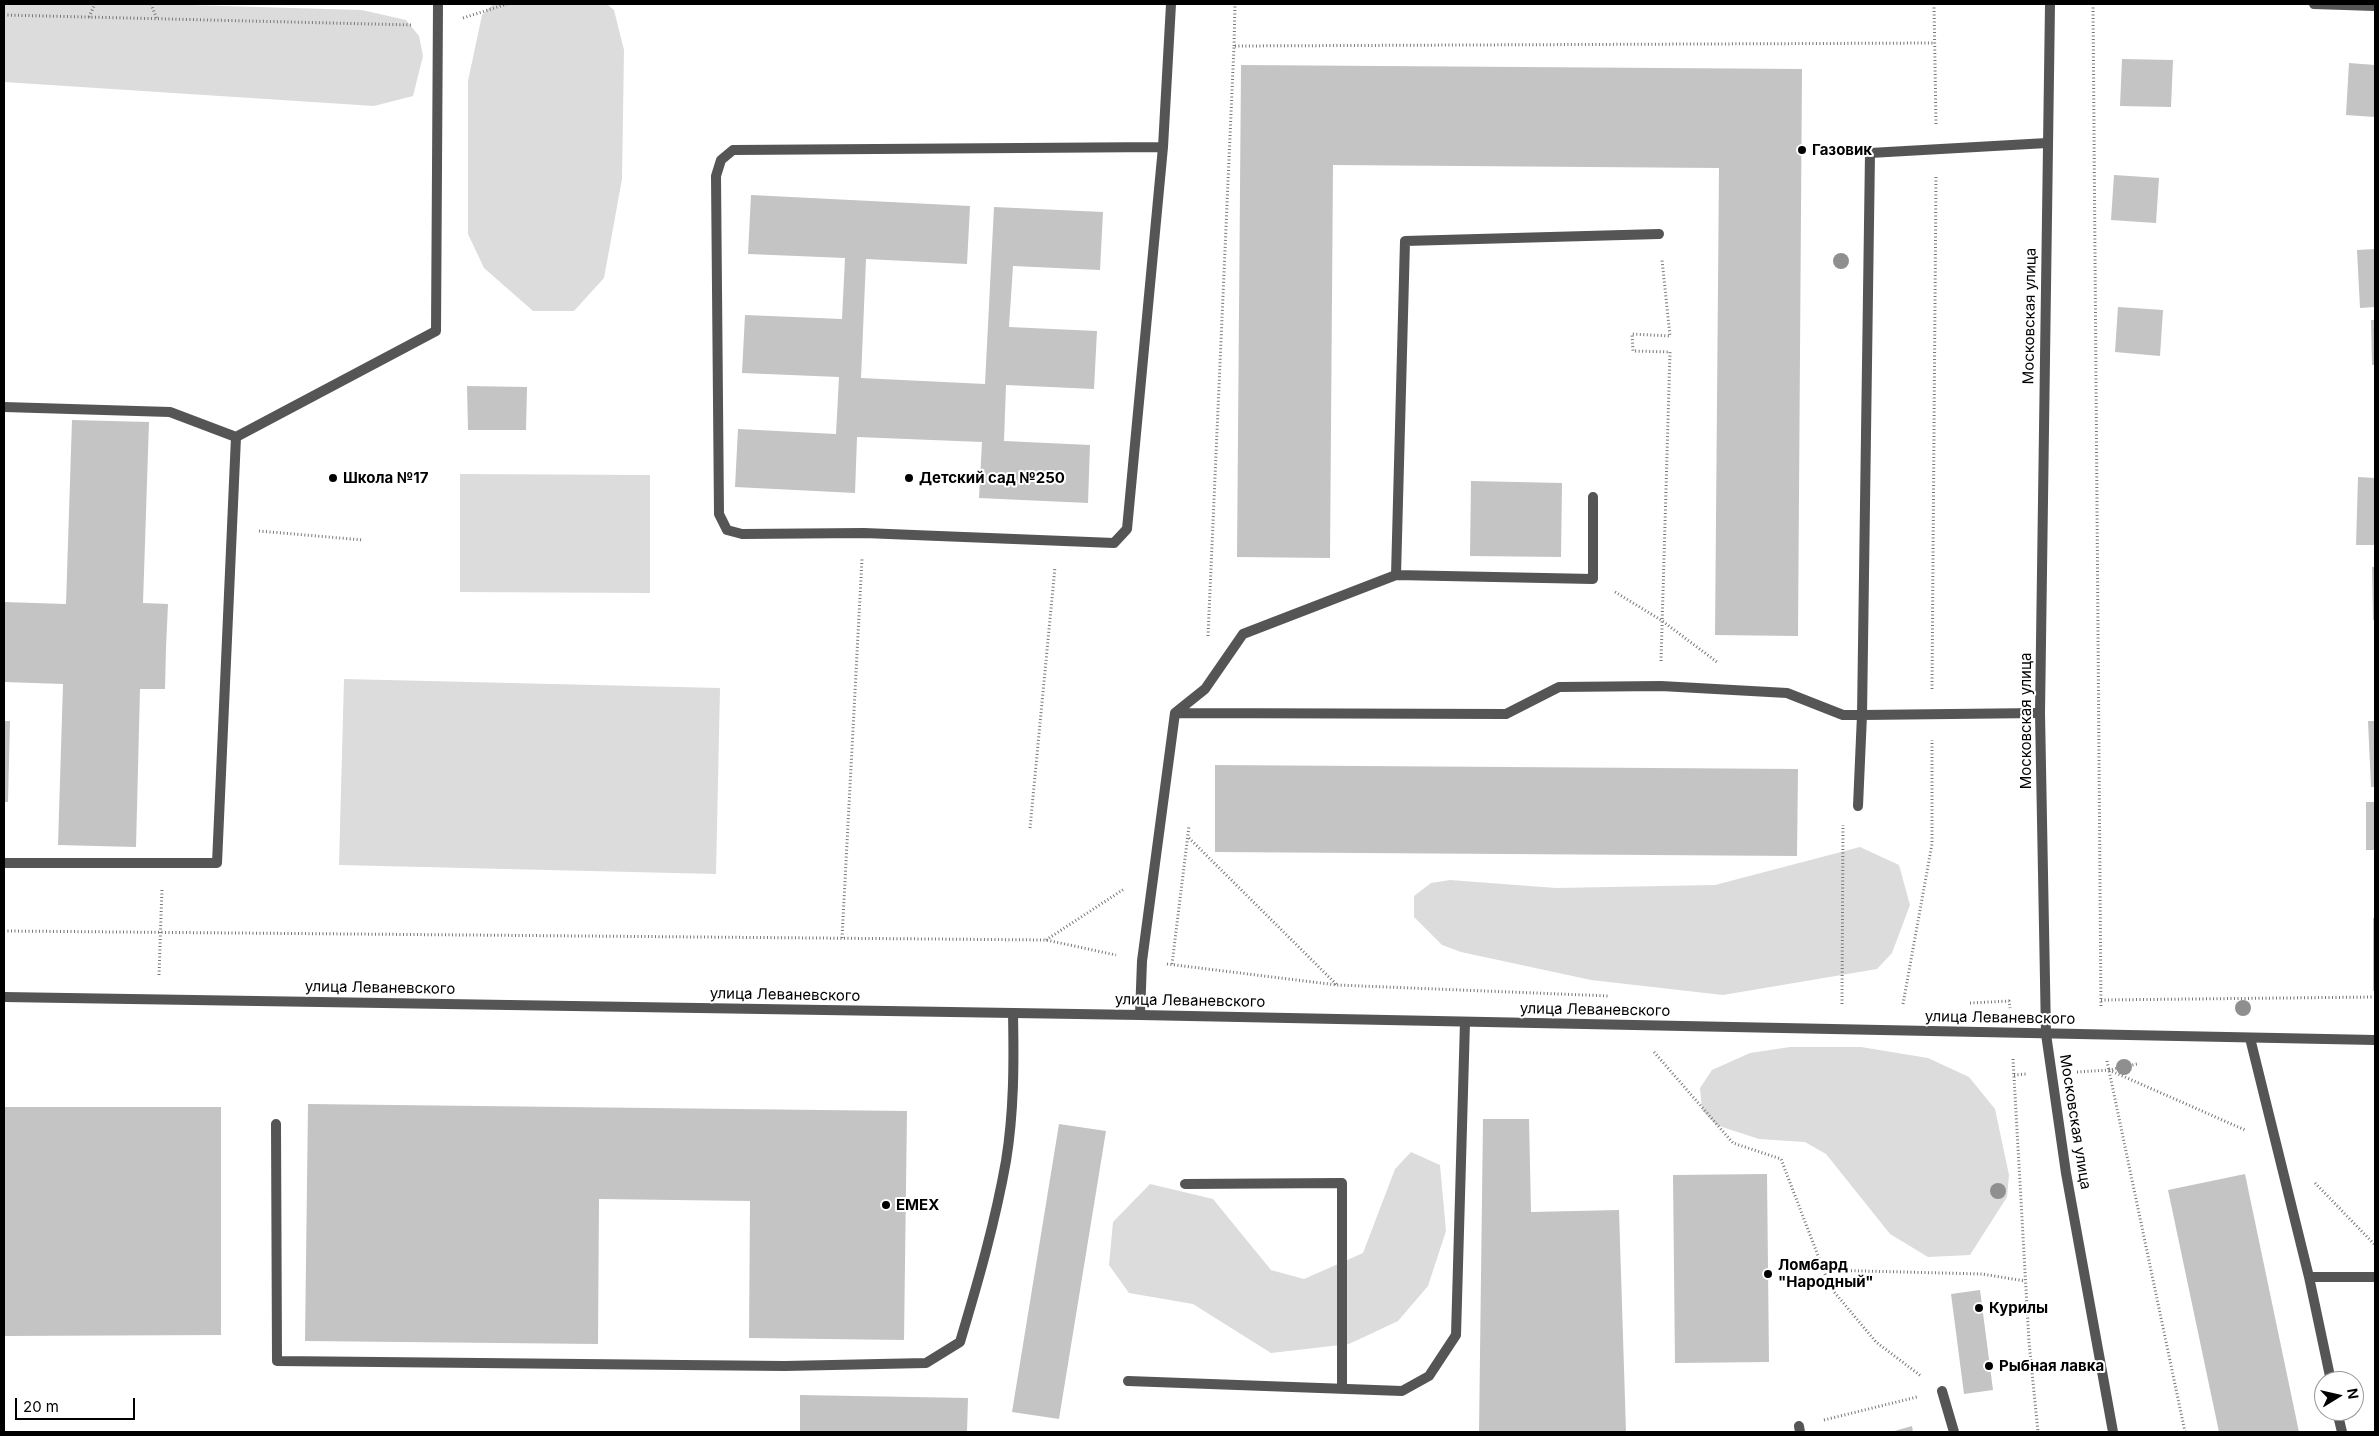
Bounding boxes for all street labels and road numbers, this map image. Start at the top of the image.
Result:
street label: Московская улица [2020,248,2040,384]
street label: Московская улица [2017,653,2035,789]
street label: улица Леваневского [305,978,455,998]
street label: улица Леваневского [710,985,860,1005]
street label: улица Леваневского [1115,991,1265,1011]
street label: улица Леваневского [1520,1000,1670,1020]
street label: улица Леваневского [1925,1008,2075,1028]
street label: Московская улица [2055,1053,2095,1191]

